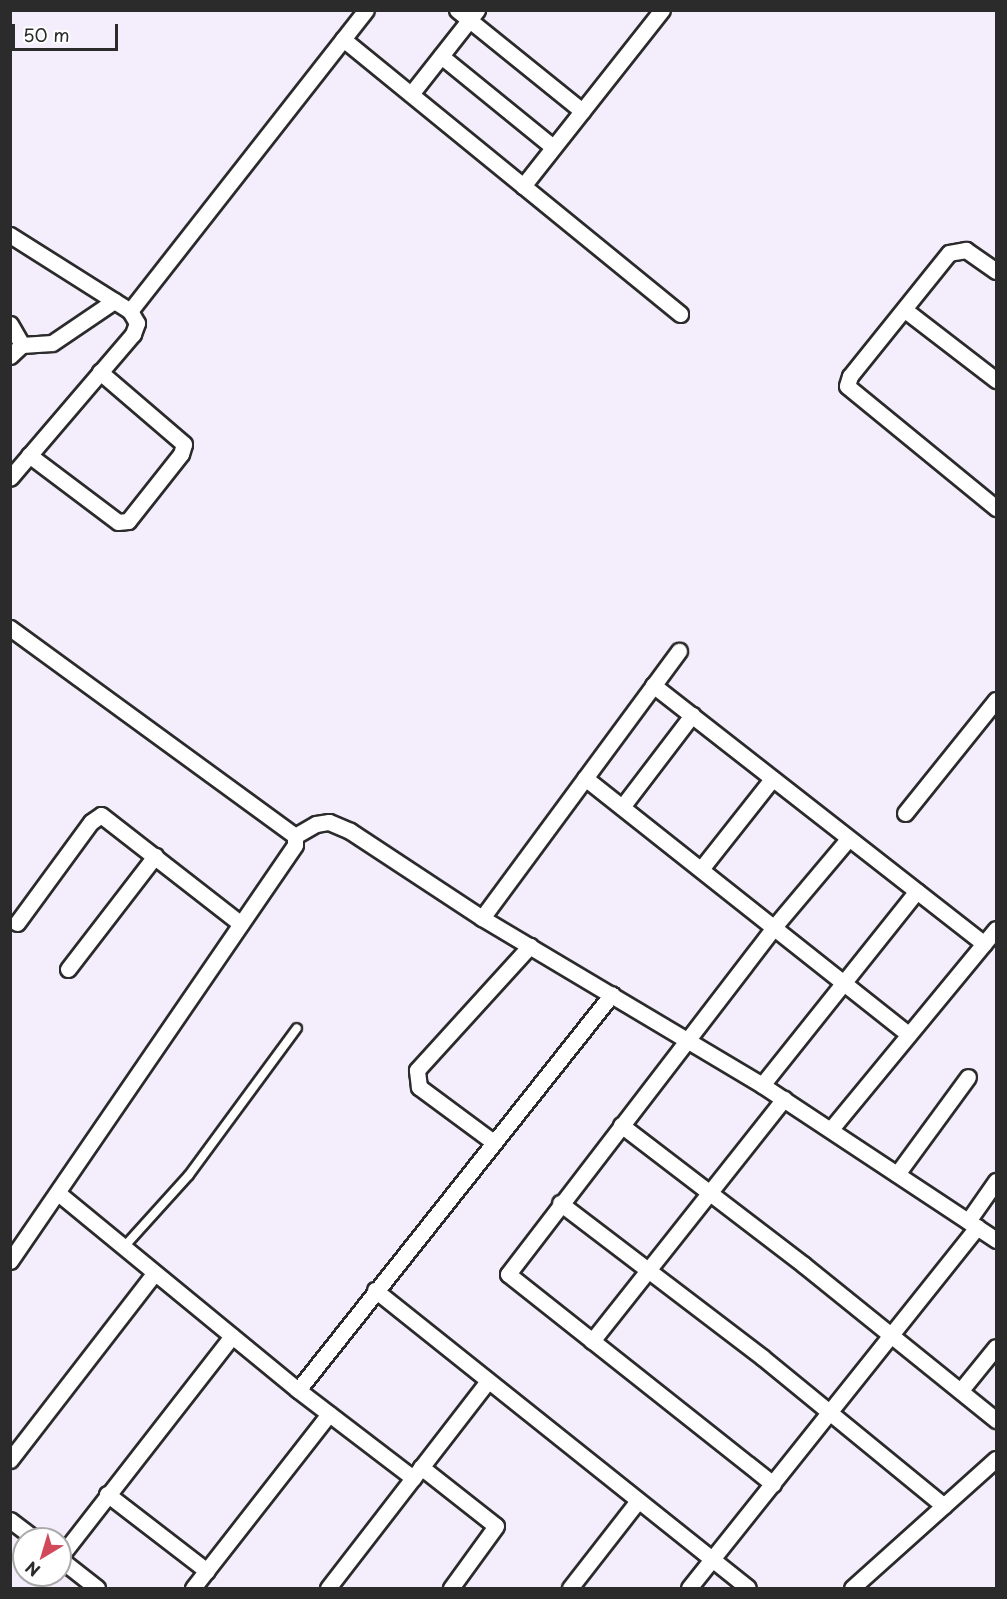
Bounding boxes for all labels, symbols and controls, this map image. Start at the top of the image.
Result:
scale bar [15,12,122,50]
text: 50 m [23,21,70,48]
north arrow [12,1527,72,1587]
text: N [20,1556,45,1583]

